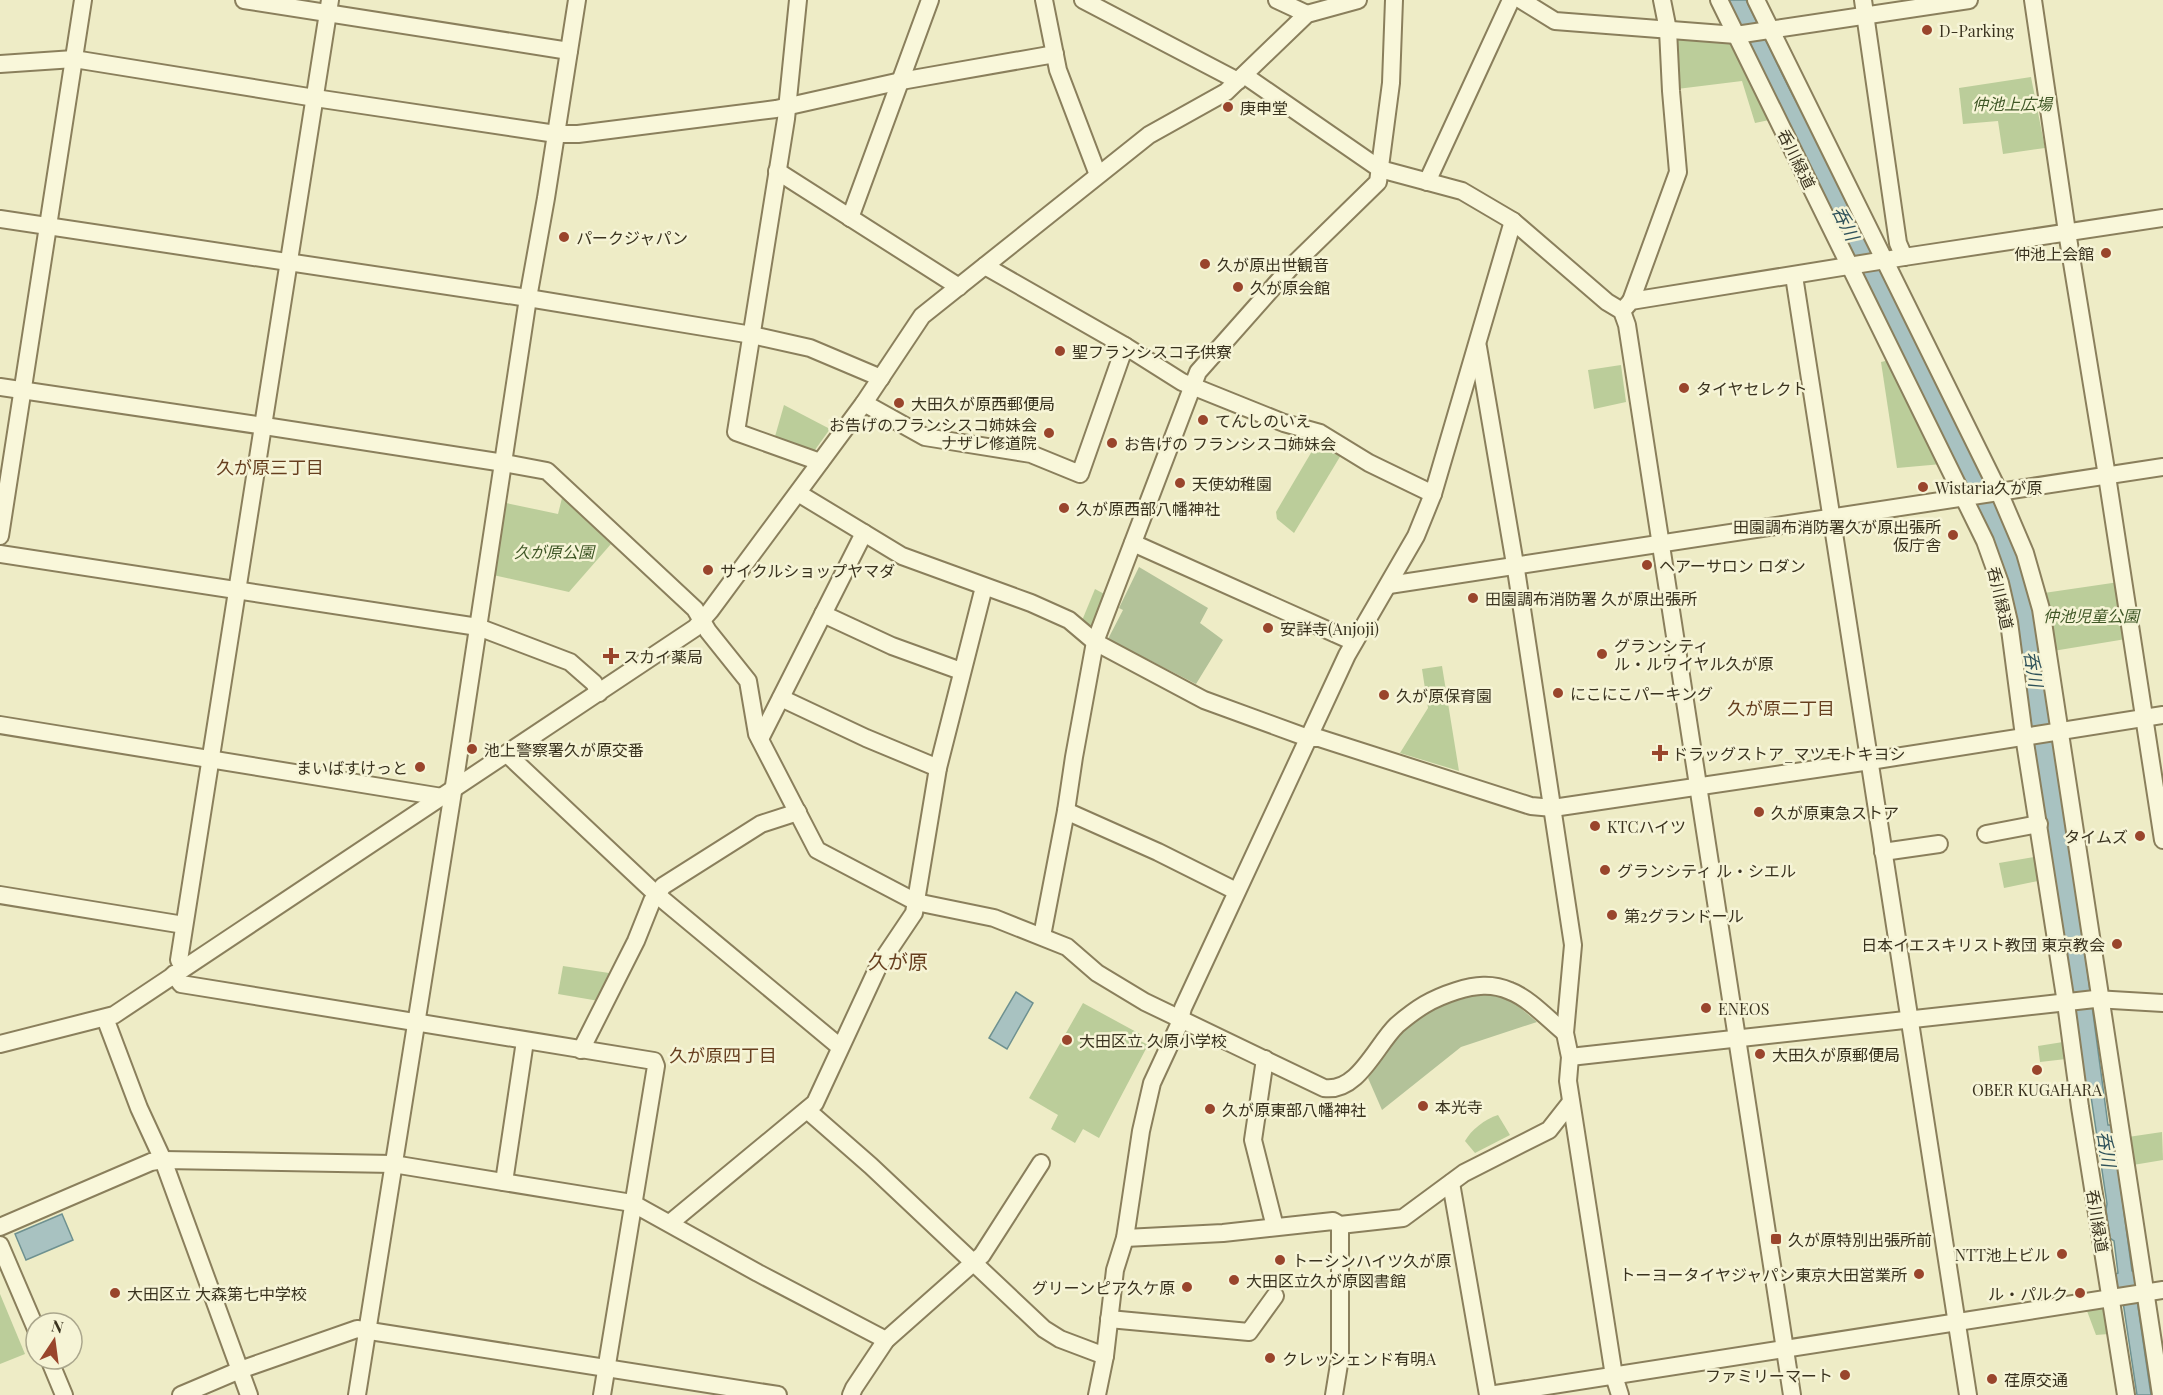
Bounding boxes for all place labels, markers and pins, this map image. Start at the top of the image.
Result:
place label: D-Parking [1939,20,2014,41]
marker: D-Parking [1920,23,1934,37]
place label: 庚申堂 [1240,97,1288,118]
marker: 庚申堂 [1221,100,1235,114]
place label: パークジャパン [576,227,688,248]
marker: パークジャパン [557,230,571,244]
place label: 仲池上会館 [2014,243,2094,264]
marker: 仲池上会館 [2099,246,2113,260]
place label: 久が原出世観音 [1217,254,1329,275]
marker: 久が原出世観音 [1198,257,1212,271]
place label: 久が原会館 [1250,277,1330,298]
marker: 久が原会館 [1231,280,1245,294]
place label: 聖フランシスコ子供寮 [1072,341,1232,362]
marker: 聖フランシスコ子供寮 [1053,344,1067,358]
place label: タイヤセレクト [1696,378,1808,399]
marker: タイヤセレクト [1677,381,1691,395]
place label: 大田久が原西郵便局 [911,393,1055,414]
marker: 大田久が原西郵便局 [892,396,906,410]
place label: てんしのいえ [1215,410,1311,431]
marker: てんしのいえ [1196,413,1210,427]
place label: お告げのフランシスコ姉妹会 ナザレ修道院 [829,414,1037,453]
marker: お告げのフランシスコ姉妹会 ナザレ修道院 [1042,426,1056,440]
place label: お告げの フランシスコ姉妹会 [1124,433,1336,454]
marker: お告げの フランシスコ姉妹会 [1105,436,1119,450]
place label: 天使幼稚園 [1192,473,1272,494]
marker: 天使幼稚園 [1173,476,1187,490]
place label: Wistaria久が原 [1934,477,2042,498]
marker: Wistaria久が原 [1916,480,1930,494]
place label: 久が原西部八幡神社 [1076,498,1220,519]
marker: 久が原西部八幡神社 [1057,501,1071,515]
place label: 田園調布消防署久が原出張所 仮庁舎 [1733,516,1941,555]
marker: 田園調布消防署久が原出張所 仮庁舎 [1946,528,1960,542]
place label: ヘアーサロン ロダン [1659,555,1806,576]
marker: ヘアーサロン ロダン [1640,558,1654,572]
place label: サイクルショップヤマダ [720,560,895,581]
marker: サイクルショップヤマダ [701,563,715,577]
place label: 田園調布消防署 久が原出張所 [1485,588,1697,609]
marker: 田園調布消防署 久が原出張所 [1466,591,1480,605]
place label: 安詳寺(Anjoji) [1280,618,1379,639]
marker: 安詳寺(Anjoji) [1261,621,1275,635]
place label: グランシティ ル・ルワイヤル久が原 [1614,635,1774,674]
place label: スカイ薬局 [623,646,703,667]
marker: グランシティ ル・ルワイヤル久が原 [1595,647,1609,661]
marker: スカイ薬局 [604,649,618,663]
place label: にこにこパーキング [1570,683,1713,704]
place label: 久が原保育園 [1396,685,1492,706]
marker: にこにこパーキング [1551,686,1565,700]
marker: 久が原保育園 [1377,688,1391,702]
place label: 池上警察署久が原交番 [484,739,644,760]
marker: 池上警察署久が原交番 [465,742,479,756]
place label: ドラッグストア_マツモトキヨシ [1672,743,1905,764]
marker: ドラッグストア_マツモトキヨシ [1653,746,1667,760]
place label: まいばすけっと [296,757,408,778]
marker: まいばすけっと [413,760,427,774]
place label: 久が原東急ストア [1771,802,1899,823]
marker: 久が原東急ストア [1752,805,1766,819]
place label: KTCハイツ [1607,816,1686,837]
marker: KTCハイツ [1588,819,1602,833]
place label: タイムズ [2064,826,2128,847]
marker: タイムズ [2133,829,2147,843]
place label: グランシティ ル・シエル [1617,860,1796,881]
marker: グランシティ ル・シエル [1598,863,1612,877]
place label: 第2グランドール [1624,905,1744,926]
marker: 第2グランドール [1605,908,1619,922]
place label: 日本イエスキリスト教団 東京教会 [1861,934,2105,955]
marker: 日本イエスキリスト教団 東京教会 [2110,937,2124,951]
place label: ENEOS [1718,998,1769,1019]
marker: ENEOS [1699,1001,1713,1015]
place label: 大田区立 久原小学校 [1079,1030,1227,1051]
marker: 大田区立 久原小学校 [1060,1033,1074,1047]
place label: 大田久が原郵便局 [1772,1044,1900,1065]
marker: 大田久が原郵便局 [1753,1047,1767,1061]
marker: OBER KUGAHARA [2030,1063,2044,1077]
place label: OBER KUGAHARA [1972,1079,2103,1100]
place label: 本光寺 [1435,1096,1483,1117]
place label: 久が原東部八幡神社 [1222,1099,1366,1120]
marker: 本光寺 [1416,1099,1430,1113]
marker: 久が原東部八幡神社 [1203,1102,1217,1116]
place label: 久が原特別出張所前 [1788,1229,1932,1250]
marker: 久が原特別出張所前 [1769,1232,1783,1246]
place label: NTT池上ビル [1955,1244,2050,1265]
marker: NTT池上ビル [2055,1247,2069,1261]
place label: トーシンハイツ久が原 [1292,1250,1451,1271]
marker: トーシンハイツ久が原 [1273,1253,1287,1267]
place label: トーヨータイヤジャパン東京大田営業所 [1619,1264,1907,1285]
marker: トーヨータイヤジャパン東京大田営業所 [1912,1267,1926,1281]
place label: 大田区立久が原図書館 [1246,1270,1406,1291]
marker: 大田区立久が原図書館 [1227,1273,1241,1287]
place label: グリーンピア久ケ原 [1032,1277,1175,1298]
marker: グリーンピア久ケ原 [1180,1280,1194,1294]
place label: 大田区立 大森第七中学校 [127,1283,307,1304]
place label: ル・パルク [1988,1283,2068,1304]
marker: 大田区立 大森第七中学校 [108,1286,122,1300]
marker: ル・パルク [2073,1286,2087,1300]
place label: クレッシェンド有明A [1282,1348,1437,1369]
marker: クレッシェンド有明A [1263,1351,1277,1365]
place label: ファミリーマート [1705,1365,1833,1386]
marker: ファミリーマート [1838,1368,1852,1382]
place label: 荏原交通 [2004,1369,2068,1390]
marker: 荏原交通 [1985,1372,1999,1386]

